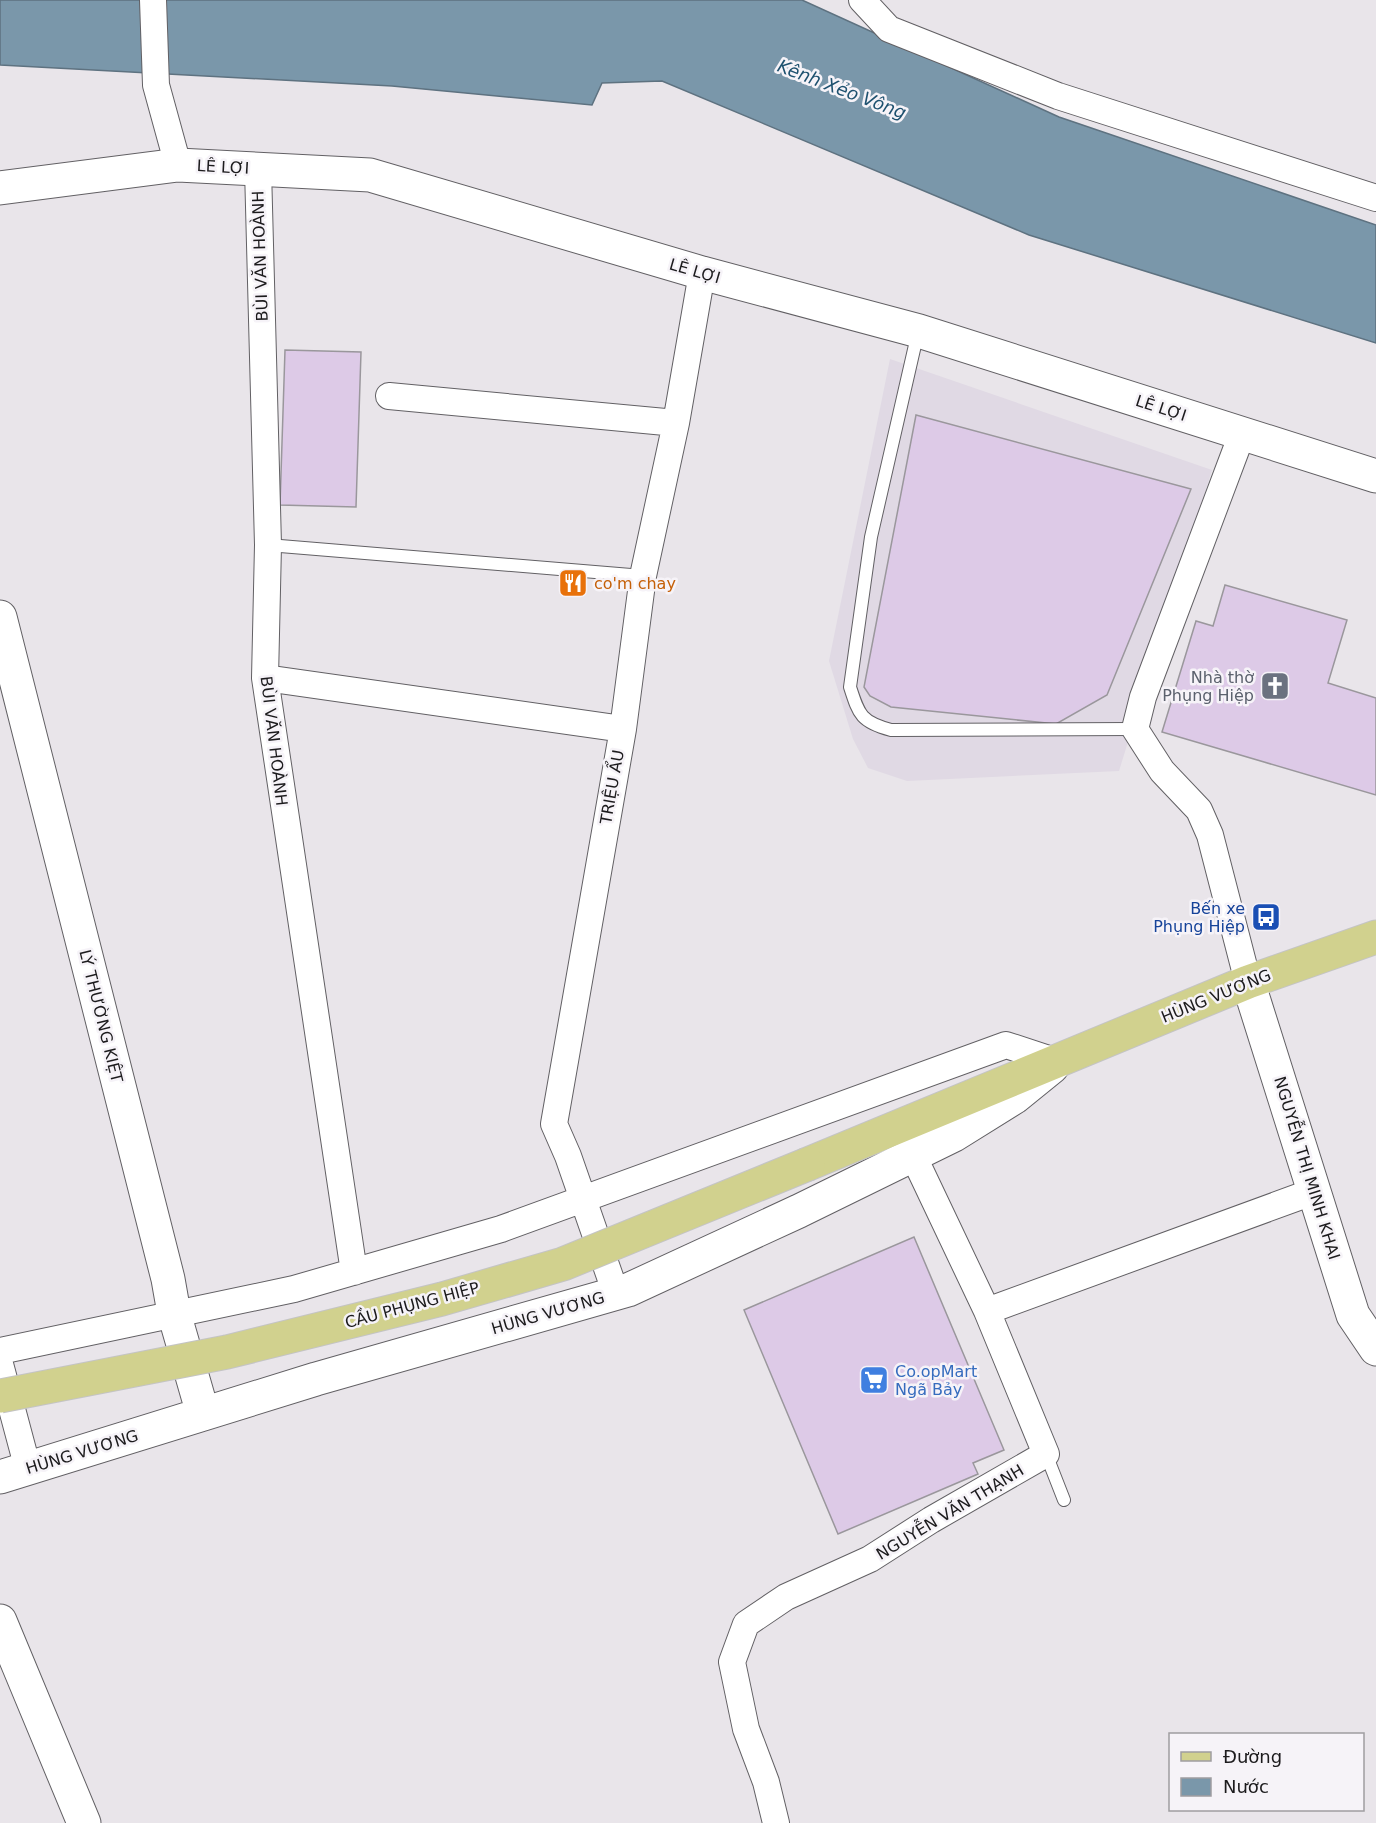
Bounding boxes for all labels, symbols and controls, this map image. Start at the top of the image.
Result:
water label: Kênh Xẻo Vông [775,55,909,123]
street label: LÊ LỢI [196,156,250,178]
street label: BÙI VĂN HOÀNH [248,190,272,322]
street label: LÊ LỢI [667,255,723,287]
street label: LÊ LỢI [1133,391,1189,425]
restaurant icon: co'm chay [557,567,589,599]
place label: co'm chay [594,574,676,593]
place label: Nhà thờ Phụng Hiệp [1162,668,1254,705]
church icon: Nhà thờ Phụng Hiệp [1259,670,1291,702]
street label: BÙI VĂN HOÀNH [257,675,291,807]
street label: TRIỆU ẨU [594,748,628,827]
place label: Bến xe Phụng Hiệp [1153,899,1245,936]
bus stop icon: Bến xe Phụng Hiệp [1250,901,1282,933]
street label: LÝ THƯỜNG KIỆT [75,948,127,1085]
street label: HÙNG VƯƠNG [1158,965,1274,1027]
street label: NGUYỄN THỊ MINH KHAI [1270,1074,1346,1262]
street label: CẦU PHỤNG HIỆP [342,1276,482,1332]
street label: HÙNG VƯƠNG [489,1288,607,1338]
place label: Co.opMart Ngã Bảy [895,1362,977,1399]
supermarket icon: Co.opMart Ngã Bảy [858,1364,890,1396]
street label: HÙNG VƯƠNG [23,1426,141,1478]
street label: NGUYỄN VĂN THẠNH [872,1459,1027,1564]
legend [1169,1733,1364,1811]
text: Đường [1223,1746,1282,1767]
text: Nước [1223,1776,1269,1797]

